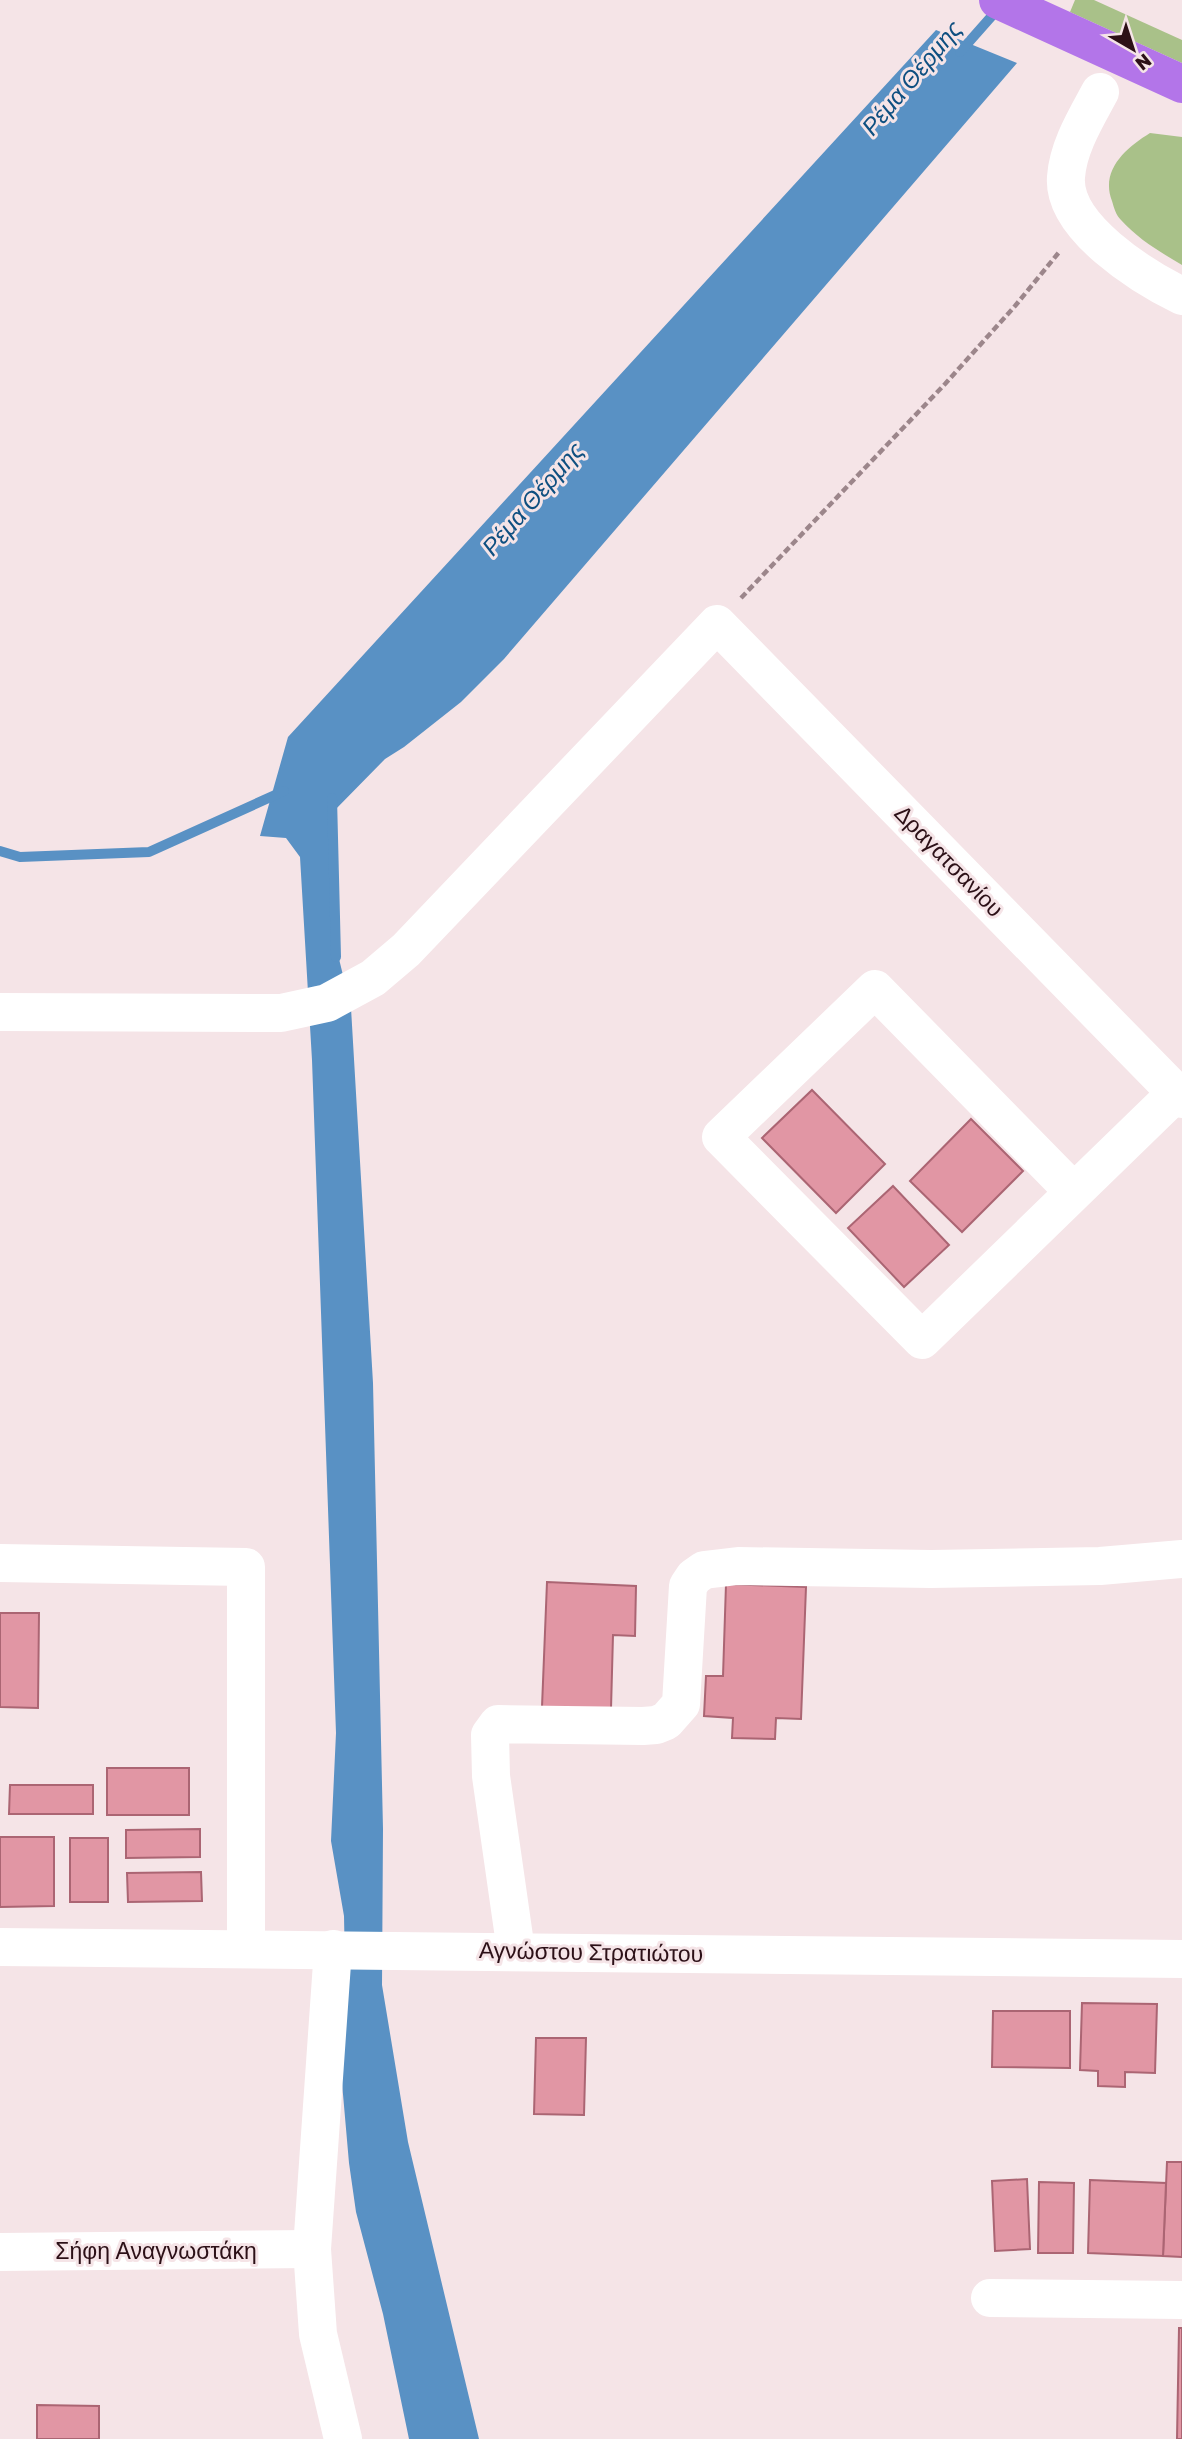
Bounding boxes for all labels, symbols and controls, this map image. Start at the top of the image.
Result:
north arrow [1098,14,1168,84]
water label: Ρέμα Θέρμης [856,15,968,141]
text: N [1131,49,1156,75]
water label: Ρέμα Θέρμης [476,437,590,561]
street label: Δραγατσανίου [889,799,1009,923]
street label: Αγνώστου Στρατιώτου [479,1936,703,1968]
street label: Σήφη Αναγνωστάκη [55,2237,257,2265]

